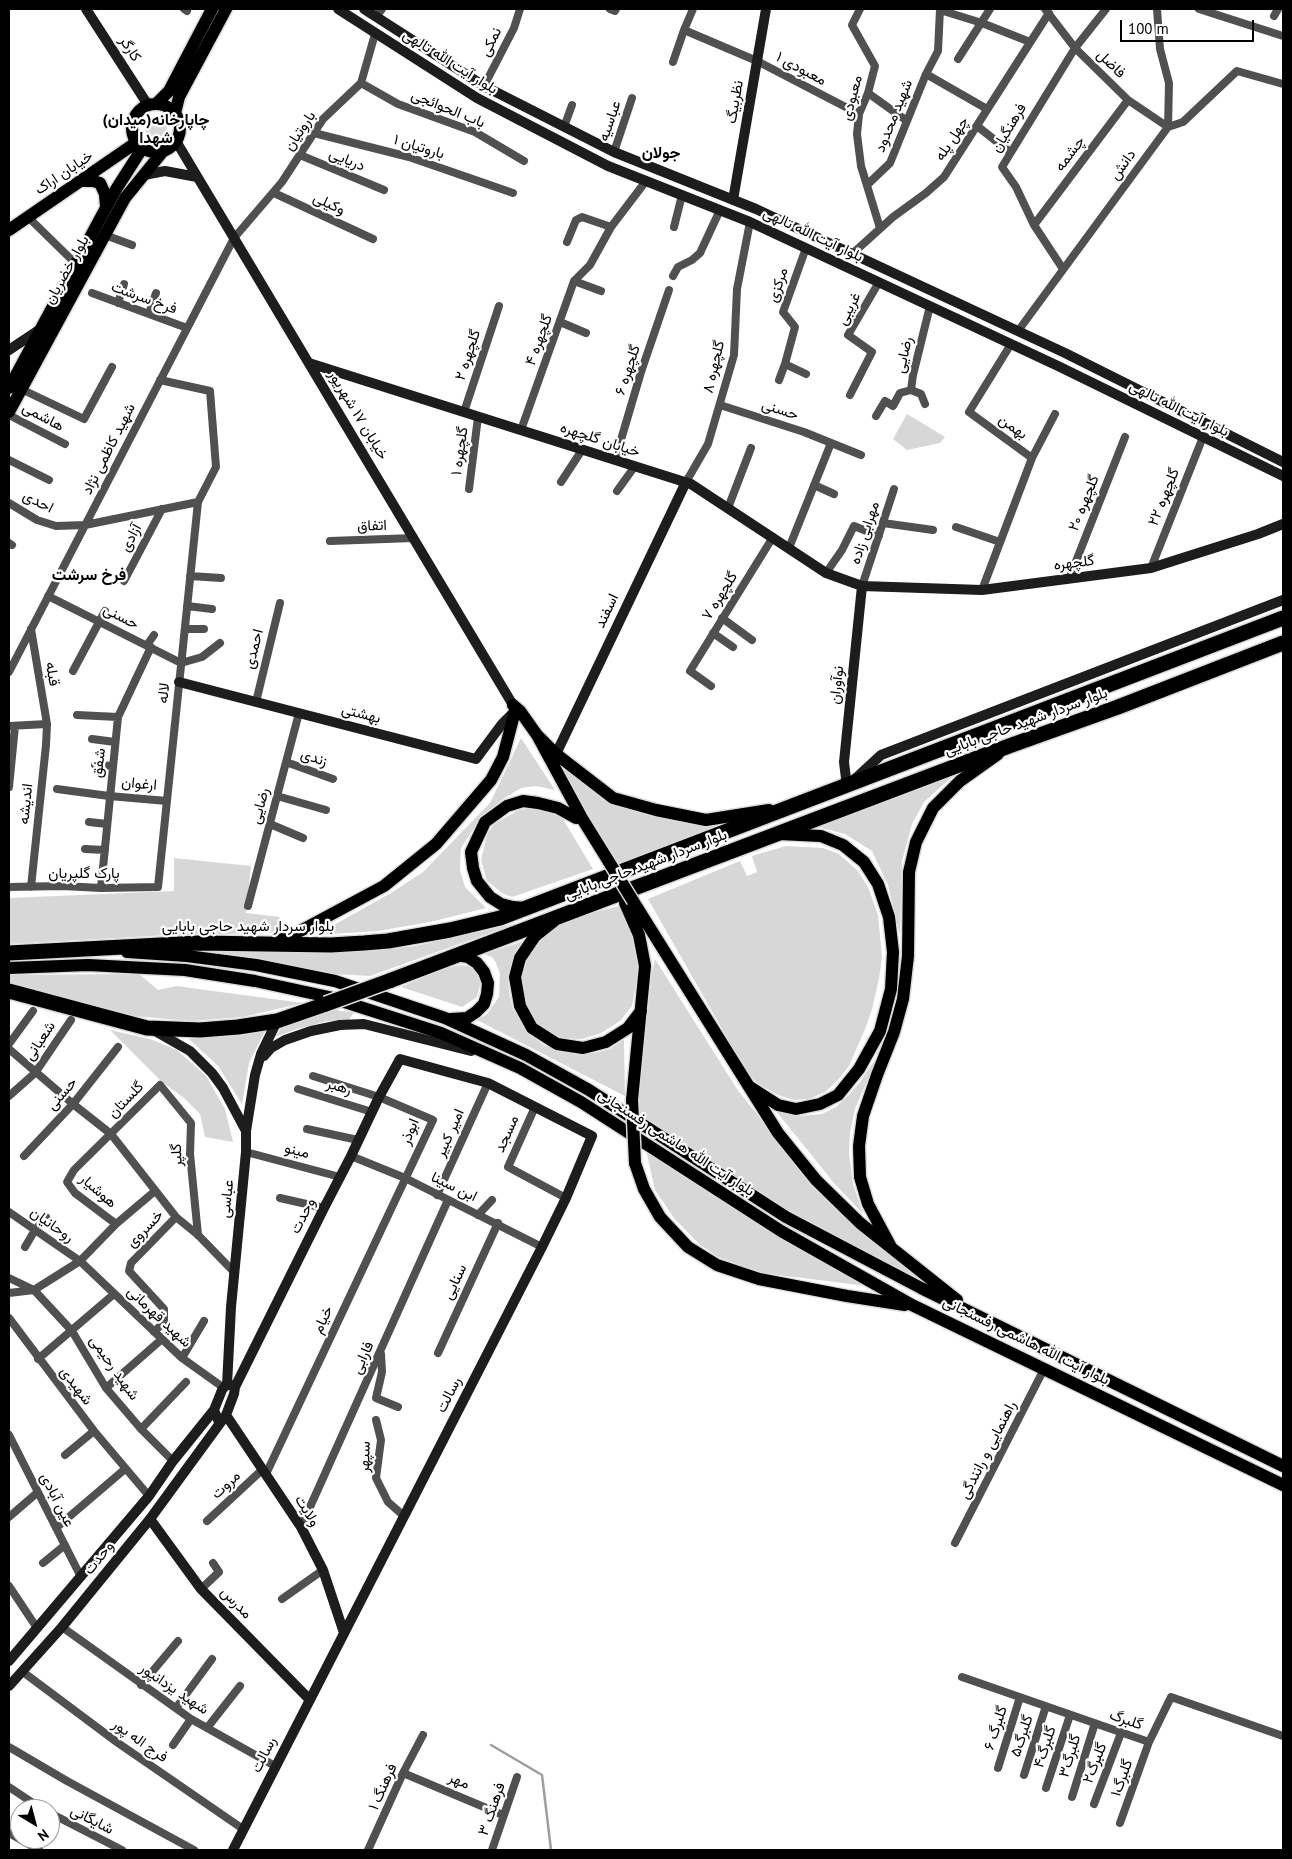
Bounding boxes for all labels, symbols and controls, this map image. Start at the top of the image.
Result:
scale bar [1122,10,1256,42]
text: 100 m [1128,19,1169,38]
street label: نمکی [476,24,506,60]
street label: بلوار آیت الله تالهی [399,26,501,98]
street label: کارگر [115,33,145,65]
street label: فاضل [1093,46,1129,82]
street label: معبودی ۱ [773,48,829,90]
street label: معبودی [837,73,867,123]
street label: شهید محدود [871,77,917,155]
street label: نظربیگ [722,79,748,125]
street label: باب الحوائجی [408,86,488,132]
street label: عباسیه [595,98,625,144]
street label: فرهنگیان [987,100,1031,156]
street label: باروتیان [280,108,320,154]
district label: (چاپارخانه(میدان شهدا [103,110,209,148]
street label: چهل پله [931,114,973,164]
street label: ۱ باروتیان [391,131,447,163]
street label: چشمه [1051,133,1089,175]
district label: جولان [642,143,680,163]
street label: دریایی [326,145,368,175]
street label: دانش [1106,146,1140,184]
street label: خیابان اراک [32,147,96,199]
street label: وکیلی [310,189,348,219]
street label: بلوار آیت الله تالهی [760,204,866,266]
street label: بلوار خضریان [41,232,93,308]
street label: مرکزی [764,265,792,305]
street label: فرخ سرشت [109,278,179,318]
street label: غریبی [833,289,865,329]
street label: گلچهره ۴ [521,312,557,368]
street label: گلچهره ۲ [451,327,485,383]
street label: رضایی [891,335,917,375]
street label: گلچهره ۸ [699,339,729,395]
street label: گلچهره ۶ [611,342,645,398]
street label: خیابان ۱۷ شهریور [324,367,392,463]
street label: بلوار آیت الله تالهی [1126,377,1232,441]
street label: حسنی [759,396,801,424]
street label: هاشمی [19,399,67,435]
street label: شهید کاظمی نژاد [78,400,140,498]
street label: بهمن [995,411,1031,443]
street label: خیابان گلچهره [558,419,642,461]
street label: گلچهره ۱ [448,425,472,477]
street label: گلچهره ۲۲ [1144,466,1184,528]
street label: گلچهره ۲۰ [1065,472,1103,534]
street label: احدی [20,487,56,517]
street label: مهرابی زاده [846,499,884,567]
street label: اتفاق [357,516,387,536]
street label: آزادی [116,521,146,555]
street label: گلچهره [1053,552,1095,574]
district label: فرخ سرشت [52,565,126,585]
street label: گلچهره ۷ [698,569,742,623]
street label: اسفند [591,591,623,631]
street label: حسنی [100,600,142,634]
street label: احمدی [240,627,268,671]
street label: قبله [41,660,63,688]
street label: نوآوران [826,665,848,705]
street label: لاله [154,682,174,704]
street label: بلوار سردار شهید حاجی بابایی [942,684,1110,760]
street label: بهشتی [340,700,382,728]
street label: زندی [298,745,330,771]
street label: شفق [88,747,110,779]
street label: ارغوان [121,773,157,795]
street label: اندیشه [15,783,37,825]
street label: رضایی [247,786,273,826]
street label: بلوار سردار شهید حاجی بابایی [562,826,730,904]
street label: پارک گلپریان [48,865,120,883]
street label: بلوار سردار شهید حاجی بابایی [162,918,334,936]
street label: شعبانی [20,1018,60,1064]
street label: حسنی [43,1074,81,1114]
street label: رهبر [324,1075,354,1099]
street label: گلستان [104,1078,148,1122]
street label: بلوار آیت الله هاشمی رفسنجانی [594,1086,758,1200]
street label: امیر کبیر [431,1106,469,1160]
street label: مسجد [491,1113,523,1155]
street label: ابوذر [397,1116,423,1148]
street label: مینو [283,1139,311,1163]
street label: گلپر [168,1143,186,1167]
street label: ابن سینا [428,1168,480,1206]
street label: هوشیار [76,1170,120,1212]
street label: عباسی [216,1179,238,1219]
street label: وحدت [286,1195,320,1237]
street label: روحانیان [27,1203,77,1247]
street label: خسروی [123,1206,167,1252]
street label: سنایی [439,1261,471,1303]
street label: شهید قهرمانی [123,1283,195,1351]
street label: بلوار آیت الله هاشمی رفسنجانی [940,1293,1112,1389]
street label: خیام [309,1303,337,1337]
street label: شهید رحیمی [85,1332,143,1404]
street label: فارابی [348,1339,378,1377]
street label: شهیدی [56,1363,96,1409]
street label: رسالت [432,1374,466,1416]
street label: راهنمایی و رانندگی [956,1398,1020,1502]
street label: سپهر [355,1441,375,1473]
street label: مروت [208,1467,244,1503]
street label: عین آبادی [36,1470,78,1530]
street label: ولایت [290,1492,324,1530]
street label: وحدت [80,1538,118,1578]
street label: مدرس [216,1583,256,1623]
street label: شهید یزدانپور [136,1659,212,1719]
street label: گلبرگ ۶ [980,1704,1012,1752]
street label: گلبرگ [1107,1706,1145,1734]
street label: گلبرگ۵ [1007,1713,1037,1759]
street label: فرج اله پور [109,1715,171,1767]
street label: گلبرگ۴ [1030,1724,1060,1770]
street label: گلبرگ۳ [1055,1732,1085,1780]
street label: رسالت [247,1734,281,1776]
street label: گلبرگ۲ [1079,1740,1111,1786]
street label: گلبرگ۱ [1107,1757,1137,1799]
street label: فرهنگ ۱ [365,1761,401,1813]
street label: مهر [446,1769,472,1793]
street label: فرهنگ ۳ [475,1780,509,1838]
north arrow [10,1799,60,1849]
street label: شایگانی [67,1802,117,1838]
text: N [34,1825,53,1845]

